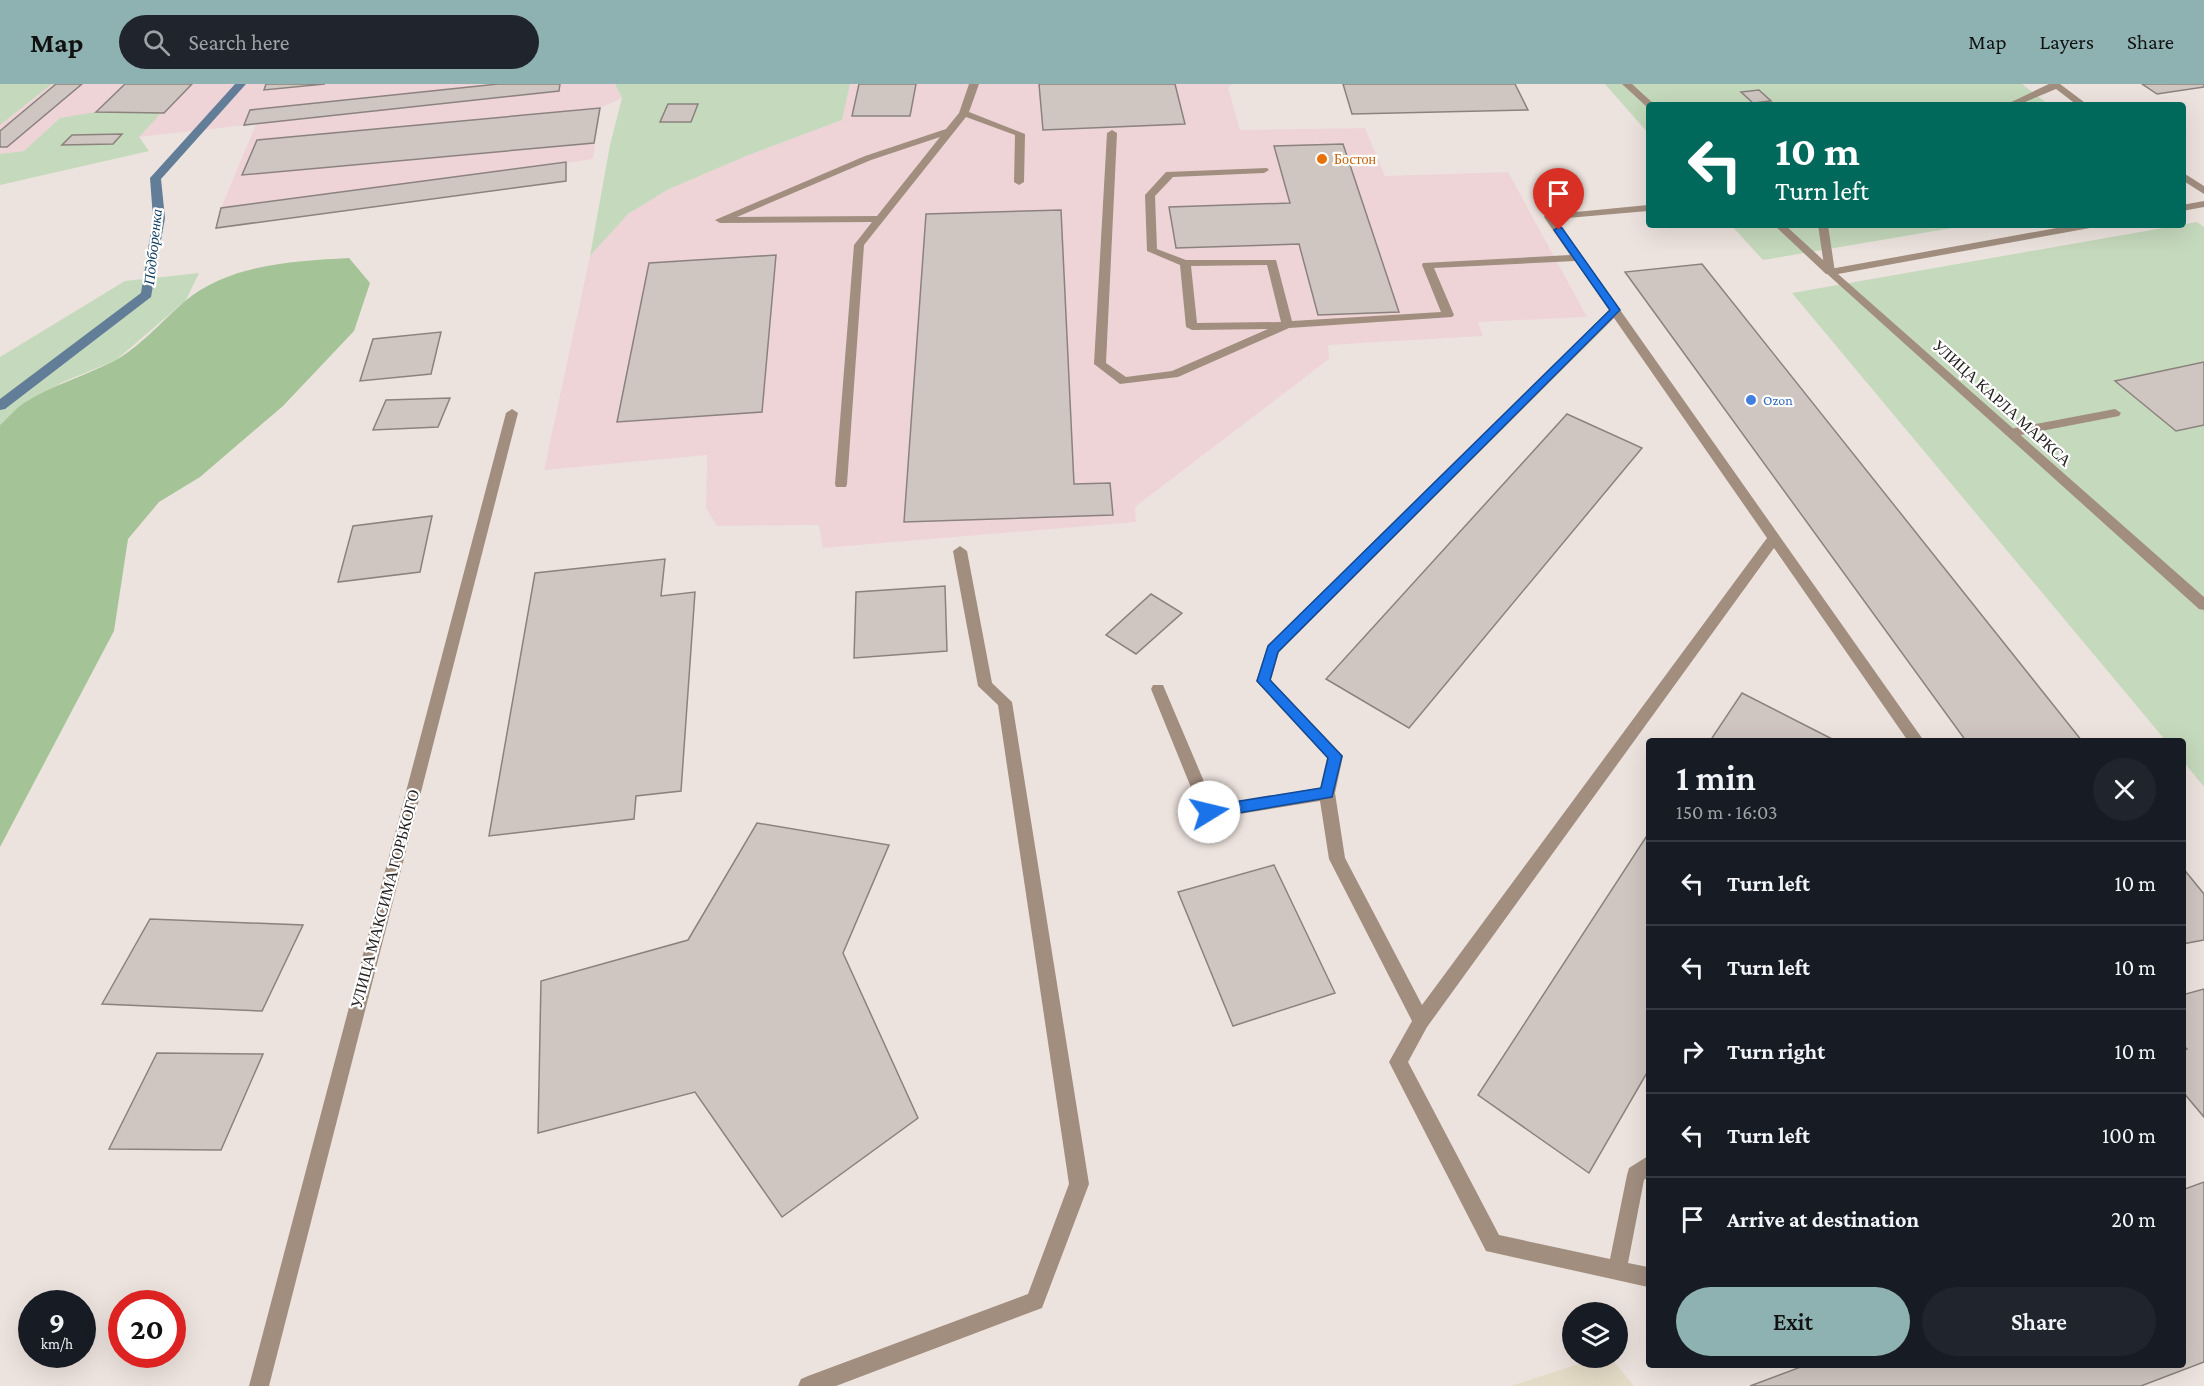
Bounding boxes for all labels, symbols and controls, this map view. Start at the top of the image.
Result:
search box [119,15,539,69]
icon: search [140,26,173,59]
text: Map [30,27,83,58]
text: Search here [188,30,289,55]
text: Map [1968,30,2007,54]
text: Layers [2040,30,2094,54]
text: Share [2127,30,2174,54]
icon: left [1676,126,1754,204]
text: 10 m [1775,127,1860,174]
place label: Бостон [1334,151,1377,167]
marker: Бостон [1315,152,1329,166]
pin [1533,168,1584,230]
text: Turn left [1775,176,1869,206]
icon: arrive [1542,177,1575,210]
water label: Подборенка [141,208,165,287]
street label: УЛИЦА КАРЛА МАРКСА [1929,337,2075,470]
place label: Ozon [1763,392,1793,408]
marker: Ozon [1744,393,1758,407]
text: 1 min [1676,758,1756,798]
button: close [2093,758,2156,821]
position arrow [1177,780,1241,844]
street label: УЛИЦА МАКСИМА ГОРЬКОГО [348,788,423,1011]
text: 150 m · 16:03 [1676,801,1777,823]
icon: left [1676,867,1709,900]
text: Turn left [1727,871,1810,896]
text: 10 m [2114,871,2156,896]
icon: left [1676,951,1709,984]
text: Turn left [1727,955,1810,980]
text: 10 m [2114,955,2156,980]
icon: right [1676,1035,1709,1068]
text: Turn right [1727,1039,1825,1064]
text: 10 m [2114,1039,2156,1064]
icon: left [1676,1119,1709,1152]
text: Turn left [1727,1123,1810,1148]
text: 100 m [2102,1123,2156,1148]
icon: arrive [1676,1203,1709,1236]
text: Arrive at destination [1727,1207,1919,1232]
text: 20 m [2111,1207,2156,1232]
button: Exit [1676,1287,1910,1356]
button: Share [1922,1287,2156,1356]
speed limit sign: 20 [108,1290,186,1368]
map controls [1562,1302,1628,1368]
button: layers [1562,1302,1628,1368]
text: 9 [49,1305,65,1338]
text: km/h [41,1336,73,1352]

